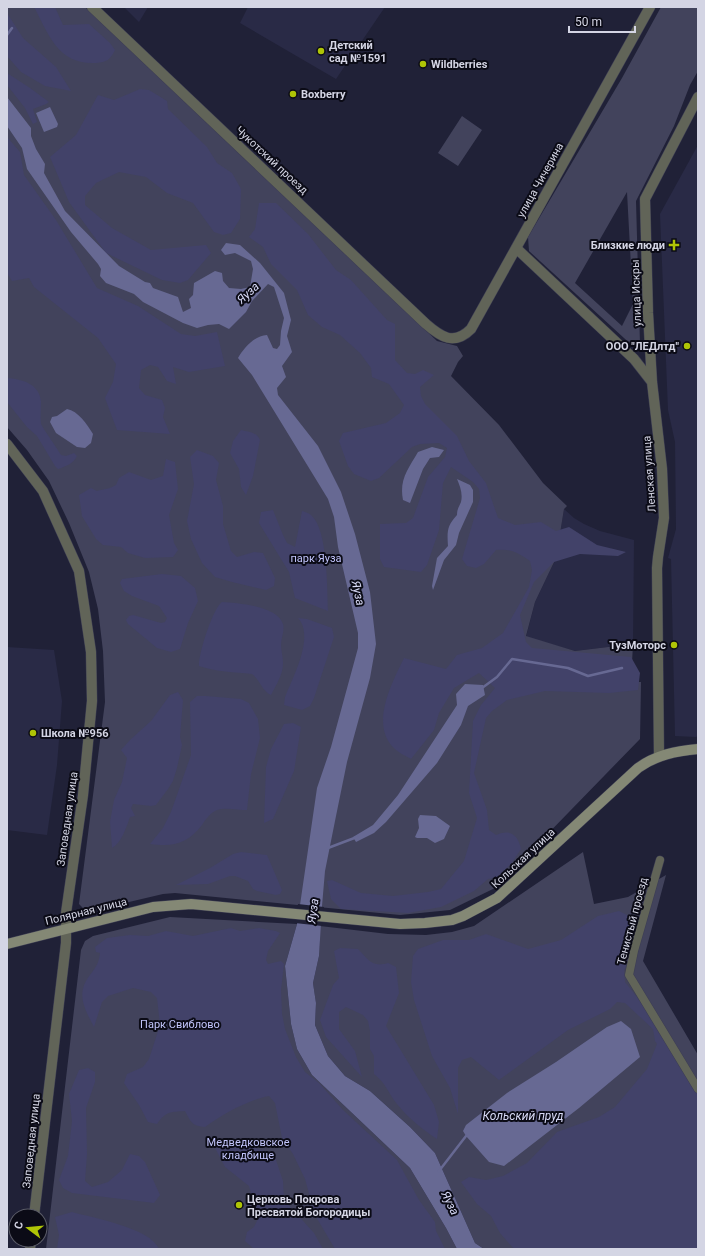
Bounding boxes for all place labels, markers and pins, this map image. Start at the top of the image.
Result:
place label: Детский сад №1591 [329,39,387,65]
marker: Детский сад №1591 [316,46,326,56]
place label: Wildberries [431,58,488,71]
marker: Wildberries [418,59,428,69]
place label: Boxberry [301,88,346,101]
marker: Boxberry [288,89,298,99]
place label: Близкие люди [591,239,665,252]
marker: Близкие люди [668,239,680,251]
place label: ООО "ЛЕДлтд" [606,340,679,353]
marker: ООО "ЛЕДлтд" [682,341,692,351]
place label: ТузМоторс [609,639,666,652]
marker: ТузМоторс [669,640,679,650]
place label: Школа №956 [41,727,109,740]
marker: Школа №956 [28,728,38,738]
place label: Церковь Покрова Пресвятой Богородицы [247,1193,370,1219]
marker: Церковь Покрова Пресвятой Богородицы [234,1200,244,1210]

